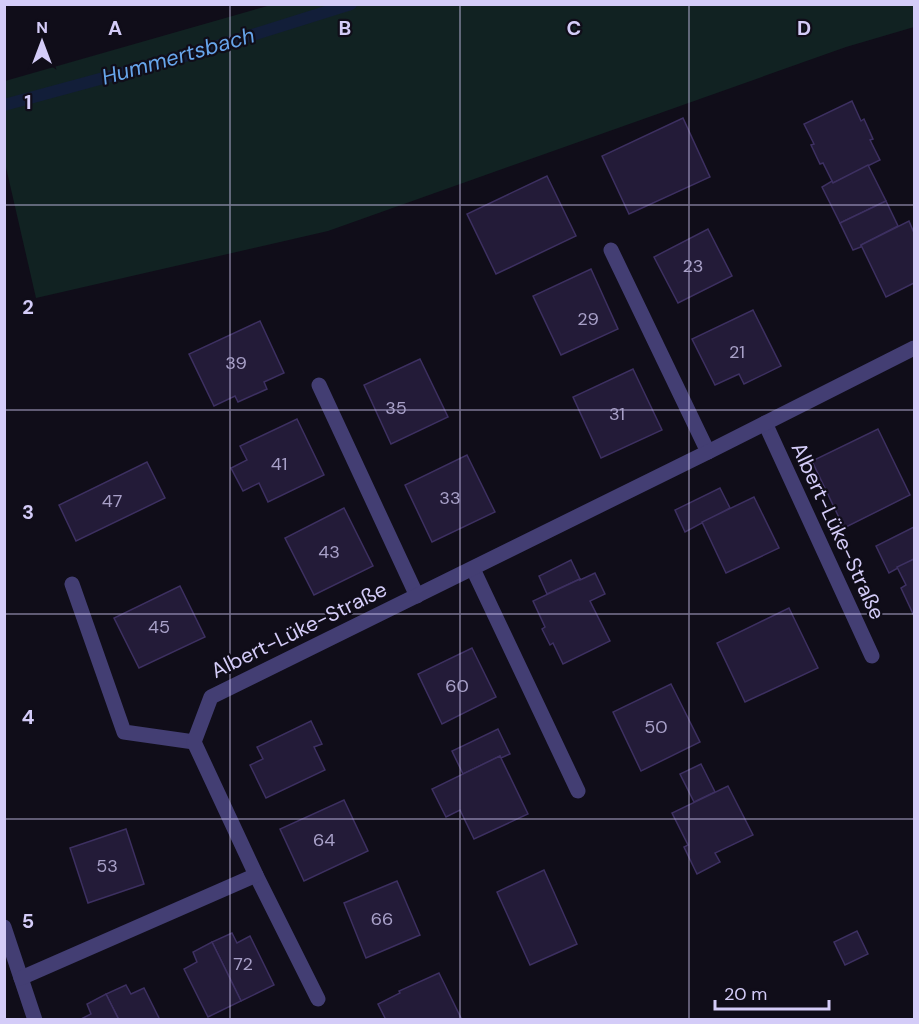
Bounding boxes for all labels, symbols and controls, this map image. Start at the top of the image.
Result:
north arrow [12,12,72,72]
text: A [108,15,122,41]
text: B [339,15,351,41]
text: C [567,15,581,41]
text: D [797,15,811,41]
text: N [36,17,48,38]
water label: Hummertsbach [98,20,258,92]
text: 1 [24,89,32,115]
house number: 23 [682,254,704,278]
text: 2 [22,294,34,320]
house number: 29 [577,307,599,331]
house number: 21 [729,340,745,364]
house number: 39 [225,351,247,375]
house number: 35 [385,396,407,420]
house number: 31 [609,402,625,426]
street label: Albert-Lüke-Straße [785,438,891,624]
house number: 41 [271,452,287,476]
house number: 33 [439,486,461,510]
house number: 47 [102,489,122,513]
text: 3 [22,499,34,525]
house number: 43 [318,540,340,564]
street label: Albert-Lüke-Straße [206,575,392,685]
house number: 45 [148,615,170,639]
house number: 60 [445,674,469,698]
text: 4 [22,704,35,730]
house number: 50 [644,715,668,739]
house number: 64 [313,828,335,852]
house number: 53 [96,854,118,878]
house number: 66 [371,907,393,931]
text: 5 [22,908,34,934]
house number: 72 [233,952,253,976]
scale bar [715,973,829,1011]
text: 20 m [724,982,767,1006]

